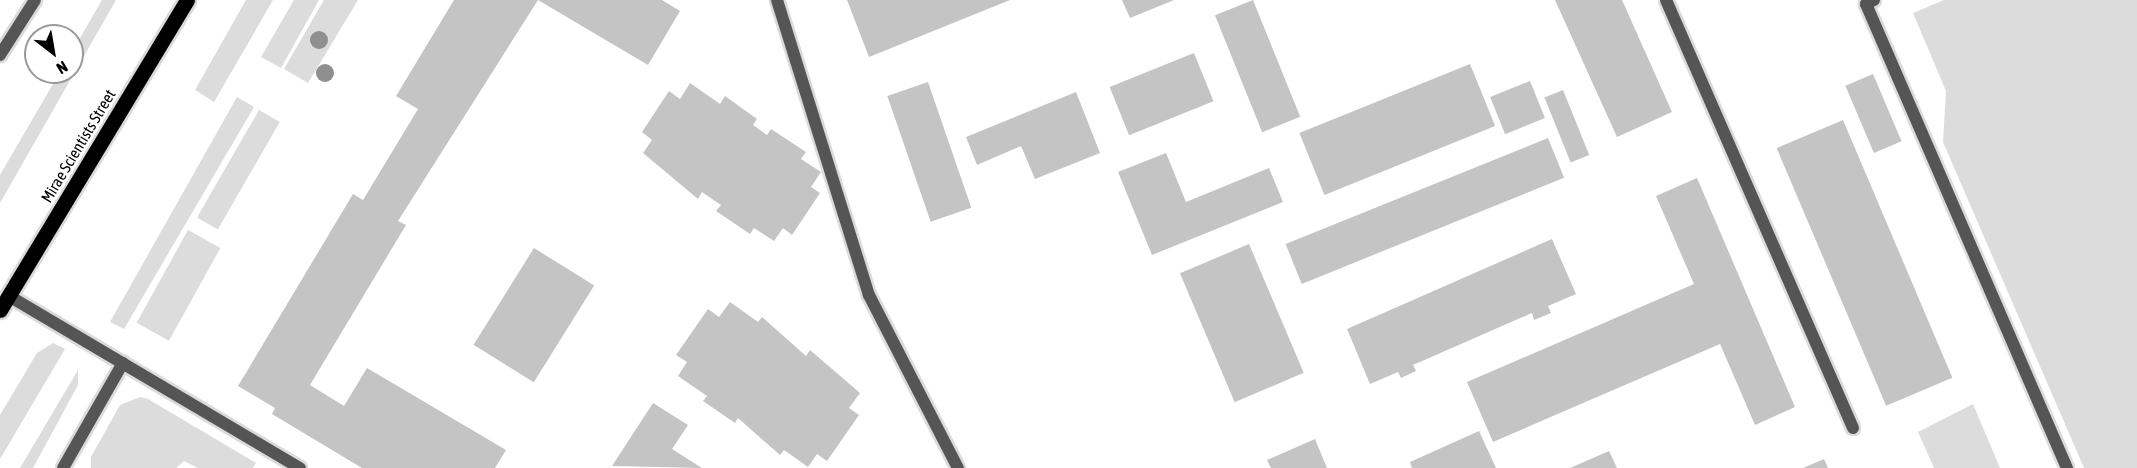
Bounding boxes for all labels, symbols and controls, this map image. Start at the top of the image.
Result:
north arrow [24,24,84,84]
text: N [54,58,71,78]
street label: Mirae Scientists Street [37,86,119,206]

